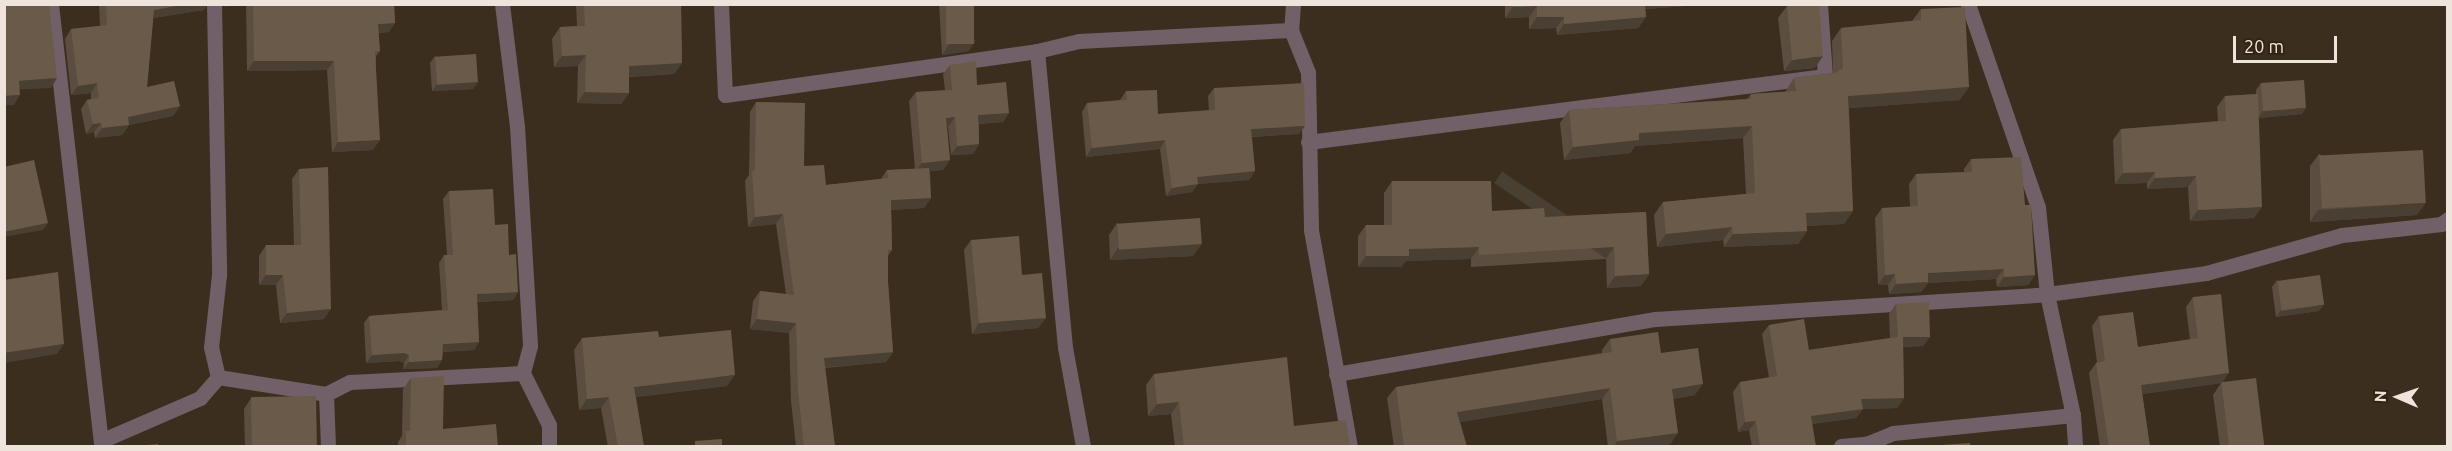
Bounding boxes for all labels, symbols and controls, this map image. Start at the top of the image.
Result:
scale bar [2236,24,2340,62]
text: 20 m [2244,36,2284,56]
north arrow [2368,367,2428,427]
text: N [2371,390,2389,403]

